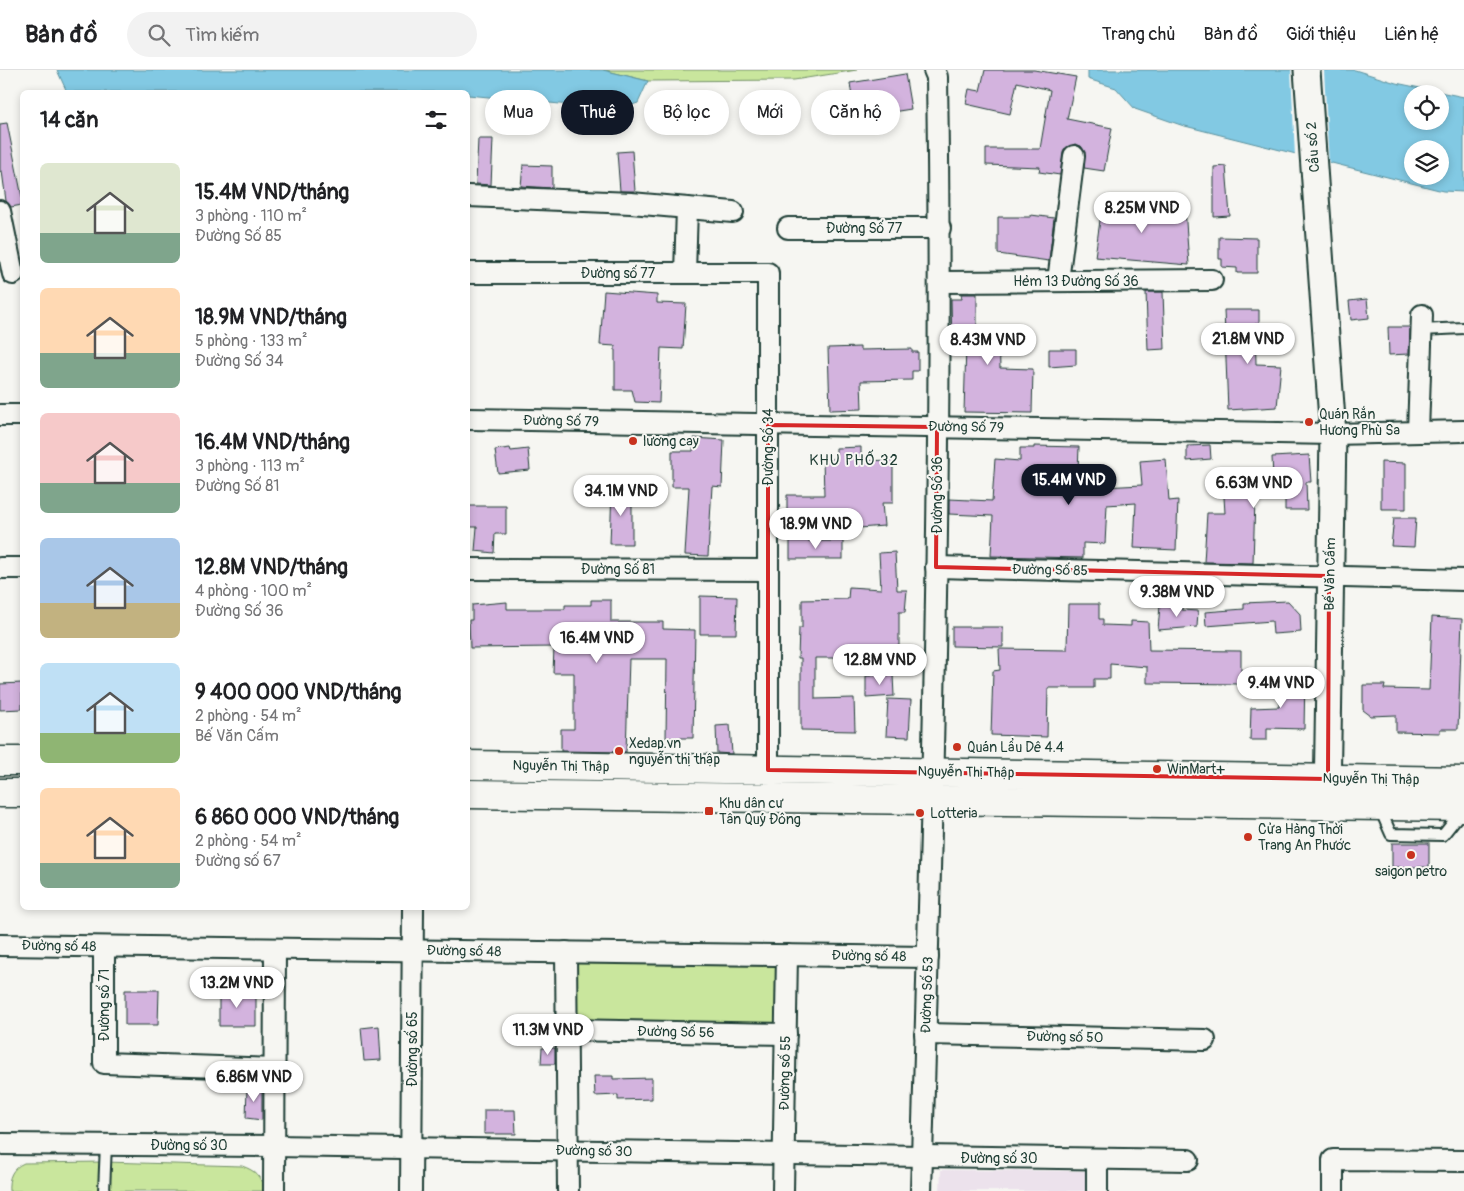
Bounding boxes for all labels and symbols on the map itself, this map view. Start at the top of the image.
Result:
street label: Cầu số 2 [1301,121,1323,173]
pin: 8.25M VND [1085,191,1199,234]
street label: Đường Số 77 [826,219,903,237]
street label: Đường số 77 [581,264,656,282]
street label: Hẻm 13 Đường Số 36 [1013,272,1139,290]
pin: 21.8M VND [1191,322,1305,365]
pin: 8.43M VND [931,324,1045,366]
place label: Quán Rắn Hương Phù Sa [1319,405,1400,439]
street label: Đường Số 34 [759,408,777,486]
street label: Đường Số 79 [523,411,599,430]
marker: Quán Rắn Hương Phù Sa [1303,416,1315,428]
street label: Đường Số 79 [928,417,1004,436]
place label: lương cay [643,433,699,450]
marker: lương cay [627,435,639,447]
district label: KHU PHỐ 32 [809,449,899,470]
street label: Đường Số 36 [928,456,946,534]
pin: 15.4M VND [1012,464,1126,506]
pin: 6.63M VND [1197,466,1311,509]
pin: 34.1M VND [564,474,678,517]
pin: 18.9M VND [759,508,873,550]
street label: Bế Văn Cấm [1320,537,1339,611]
street label: Đường Số 81 [581,560,655,578]
street label: Đường Số 85 [1012,560,1088,579]
pin: 9.38M VND [1120,576,1234,618]
pin: 16.4M VND [540,622,654,664]
pin: 12.8M VND [823,644,937,686]
pin: 9.4M VND [1229,666,1333,709]
place label: Xedap.vn nguyễn thị thập [629,735,720,768]
place label: Quán Lẩu Dê 4.4 [967,738,1064,756]
marker: Quán Lẩu Dê 4.4 [951,741,963,753]
marker: Xedap.vn nguyễn thị thập [613,745,625,757]
street label: Nguyễn Thị Thập [512,756,610,775]
place label: WinMart+ [1167,761,1225,778]
street label: Nguyễn Thị Thập [917,762,1015,781]
marker: WinMart+ [1151,763,1163,775]
street label: Nguyễn Thị Thập [1322,769,1420,788]
place label: Khu dân cư Tân Quý Đông [719,795,801,828]
marker: Khu dân cư Tân Quý Đông [703,805,715,817]
place label: Lotteria [930,805,978,822]
marker: Lotteria [914,807,926,819]
place label: Cửa Hàng Thời Trang An Phước [1258,821,1351,854]
marker: Cửa Hàng Thời Trang An Phước [1242,831,1254,843]
marker: saigon petro [1405,849,1417,861]
place label: saigon petro [1375,863,1447,880]
street label: Đường số 48 [21,936,97,955]
street label: Đường số 48 [426,941,502,960]
street label: Đường số 48 [831,946,907,965]
street label: Đường Số 53 [916,956,937,1034]
pin: 13.2M VND [180,966,294,1009]
street label: Đường số 71 [95,969,113,1041]
street label: Đường số 65 [403,1011,421,1087]
pin: 11.3M VND [491,1014,605,1056]
street label: Đường Số 56 [637,1022,715,1041]
street label: Đường số 50 [1027,1027,1104,1046]
street label: Đường số 55 [775,1035,794,1111]
pin: 6.86M VND [197,1060,311,1103]
street label: Đường số 30 [151,1136,227,1154]
street label: Đường số 30 [555,1141,633,1160]
street label: Đường số 30 [961,1149,1037,1167]

